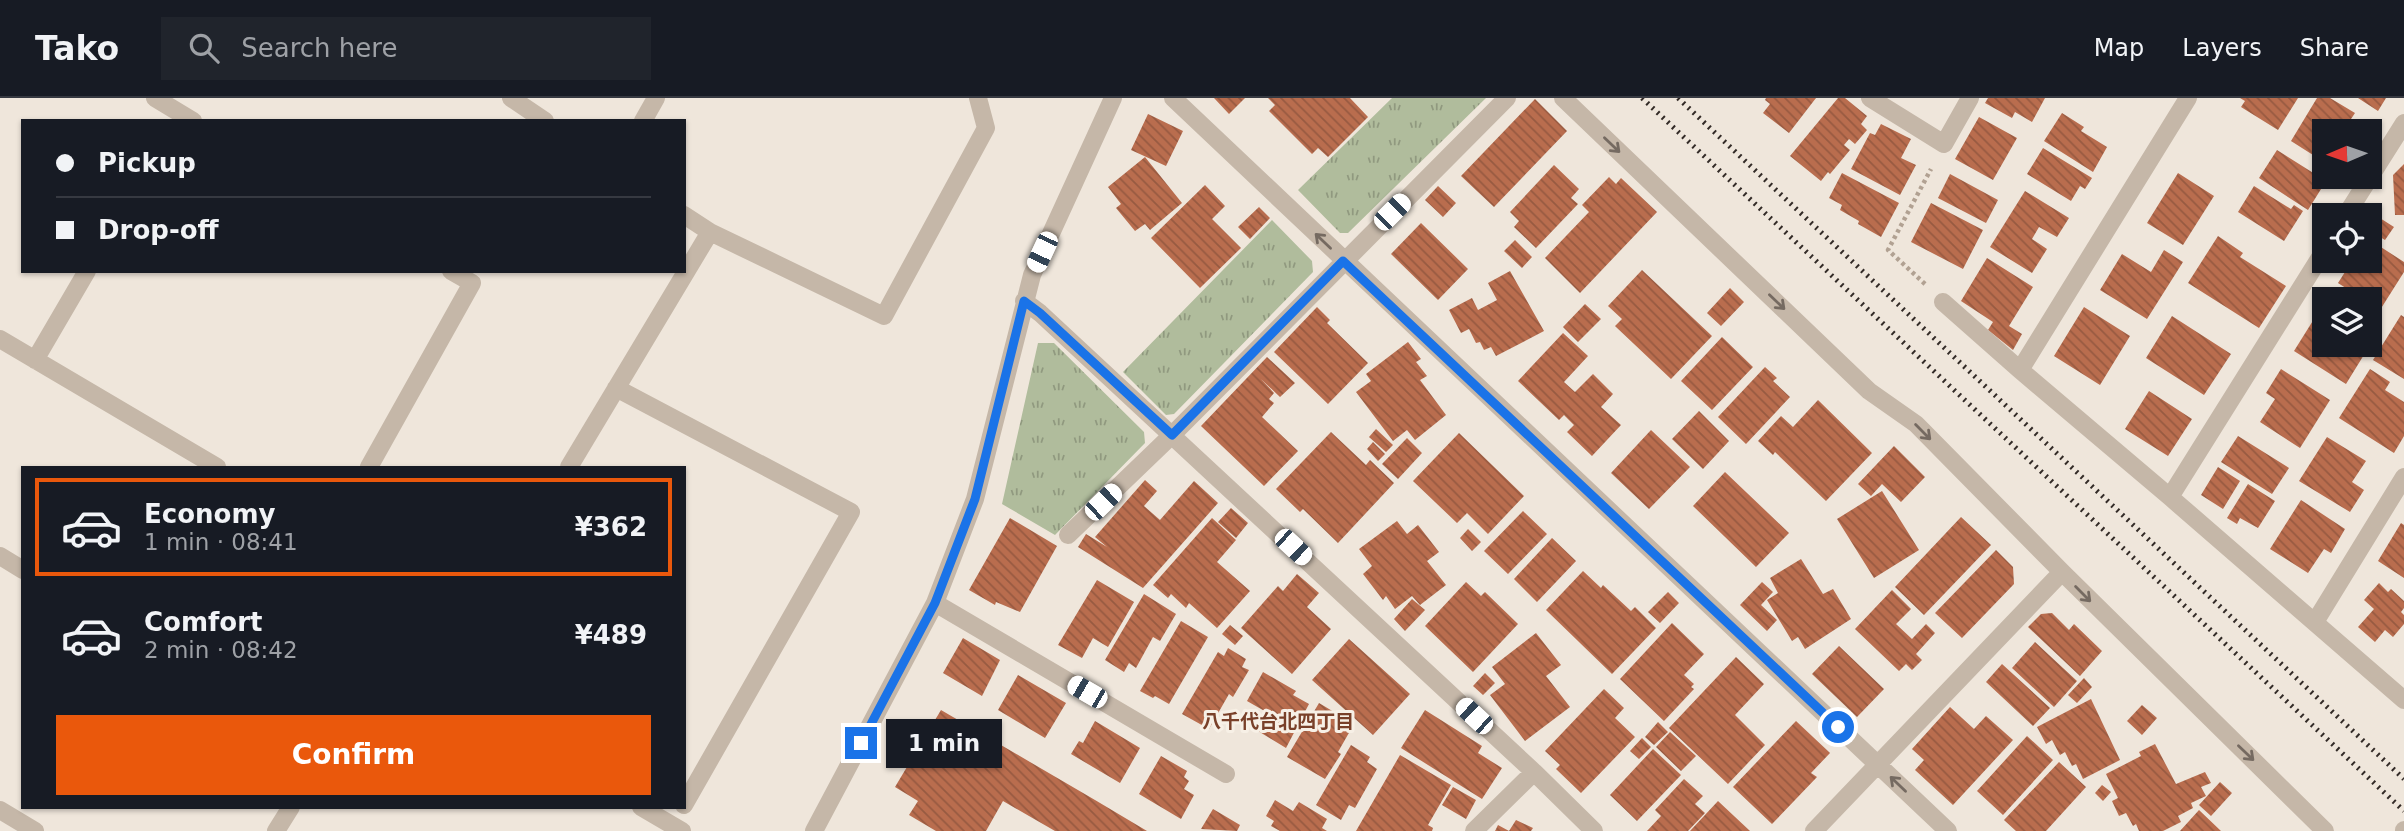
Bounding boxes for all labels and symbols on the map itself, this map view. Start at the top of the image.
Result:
north arrow [2312,119,2382,189]
one-way arrow [1603,137,1620,154]
car [1370,190,1415,234]
car [1024,229,1061,275]
one-way arrow [1315,233,1332,250]
one-way arrow [1768,294,1785,311]
one-way arrow [1915,423,1932,440]
car [1081,480,1126,524]
car [1271,525,1316,569]
one-way arrow [2075,585,2092,602]
car [1064,672,1111,712]
car [1452,694,1497,738]
district label: 八千代台北四丁目 [1202,710,1354,732]
route start [1822,711,1854,743]
callout: 1 min [886,718,1001,768]
route end [845,727,877,759]
one-way arrow [2237,744,2254,761]
one-way arrow [1890,775,1907,792]

